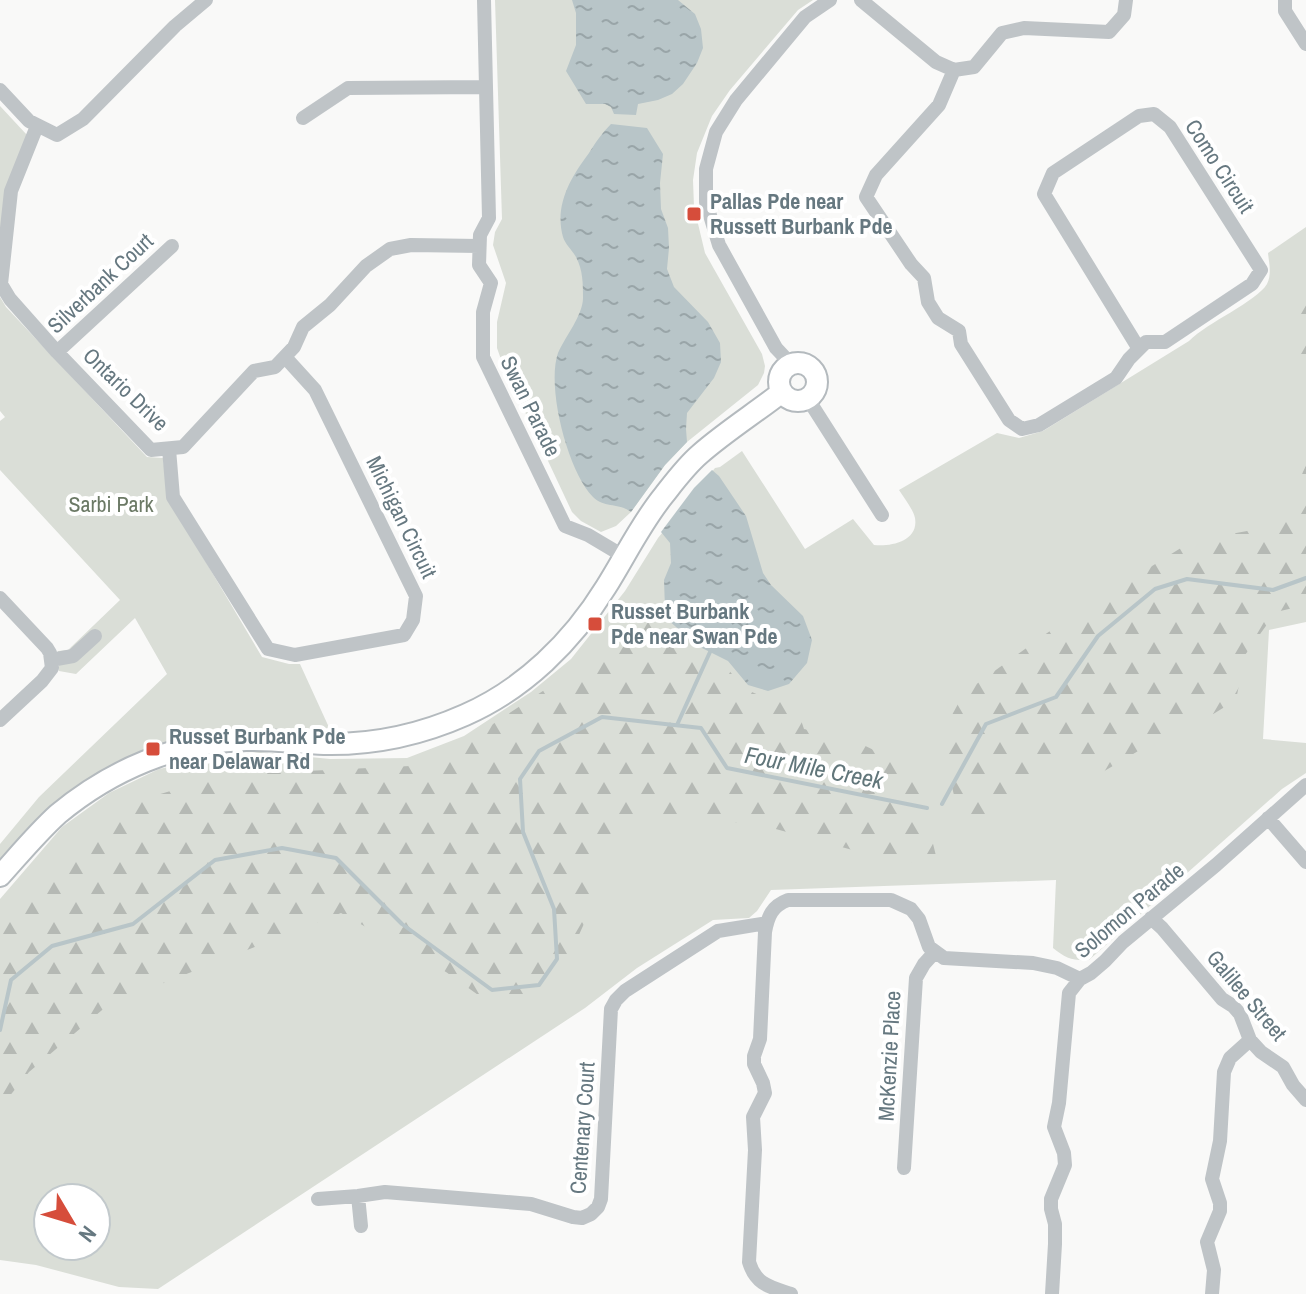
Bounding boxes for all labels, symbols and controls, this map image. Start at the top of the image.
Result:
street label: Como Circuit [1178,113,1262,219]
place label: Pallas Pde near Russett Burbank Pde [710,186,892,241]
marker: Pallas Pde near Russett Burbank Pde [685,205,703,223]
street label: Silverbank Court [41,226,159,340]
street label: Ontario Drive [77,341,175,437]
street label: Swan Parade [494,351,568,461]
street label: Michigan Circuit [360,451,444,583]
park label: Sarbi Park [68,489,155,519]
place label: Russet Burbank Pde near Swan Pde [611,596,777,651]
marker: Russet Burbank Pde near Swan Pde [586,615,604,633]
place label: Russet Burbank Pde near Delawar Rd [169,721,345,776]
water label: Four Mile Creek [742,738,887,796]
marker: Russet Burbank Pde near Delawar Rd [144,740,162,758]
street label: Solomon Parade [1068,855,1190,965]
street label: Galilee Street [1200,943,1294,1047]
street label: McKenzie Place [871,990,907,1122]
street label: Centenary Court [562,1061,602,1195]
north arrow [32,1182,112,1262]
text: N [72,1220,104,1249]

